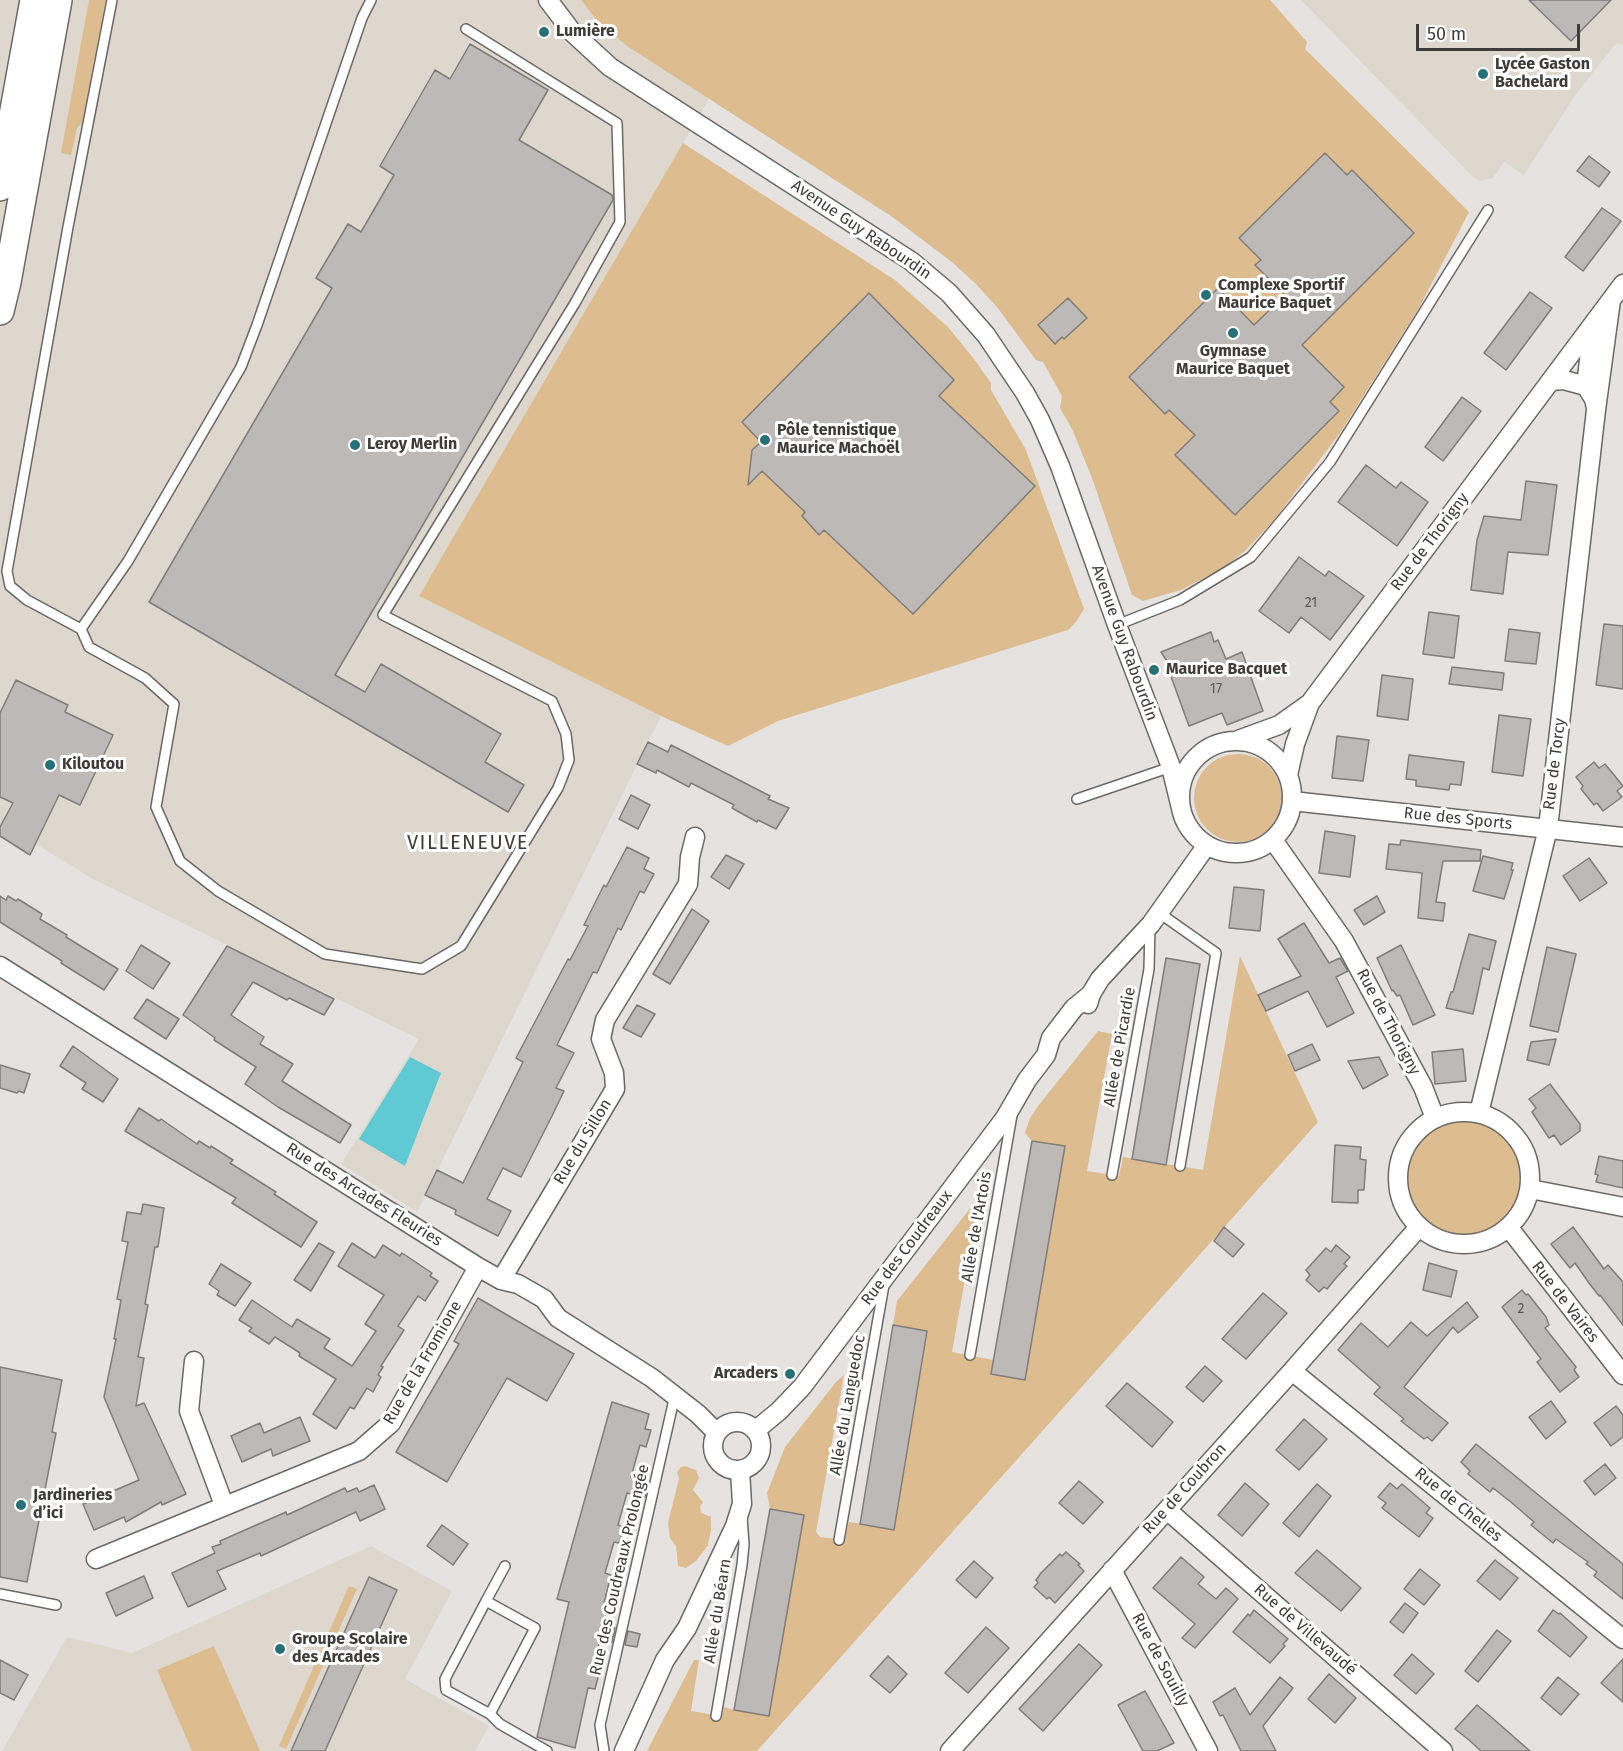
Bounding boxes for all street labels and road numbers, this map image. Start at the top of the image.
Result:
street label: Avenue Guy Rabourdin [787,176,935,284]
street label: Rue de Thorigny [1387,489,1473,595]
street label: Avenue Guy Rabourdin [1087,562,1161,724]
street label: Rue de Torcy [1540,717,1570,811]
street label: Rue des Sports [1403,804,1513,834]
street label: Rue de Thorigny [1352,966,1424,1078]
street label: Allée de Picardie [1100,986,1140,1108]
street label: Rue du Sillon [550,1096,616,1188]
street label: Rue des Arcades Fleuries [282,1139,446,1251]
street label: Allée de l'Artois [958,1170,996,1284]
street label: Rue des Coudreaux [858,1187,956,1309]
street label: Rue de Vaires [1527,1258,1603,1346]
street label: Rue de la Fromione [380,1298,466,1428]
street label: Allée du Languedoc [826,1333,870,1477]
street label: Rue de Coubron [1139,1440,1231,1538]
street label: Rue des Coudreaux Prolongée [586,1463,654,1677]
street label: Rue de Chelles [1410,1464,1506,1546]
street label: Allée du Béarn [700,1557,736,1665]
street label: Rue de Villevaudé [1250,1580,1360,1680]
street label: Rue de Souilly [1127,1610,1193,1710]

